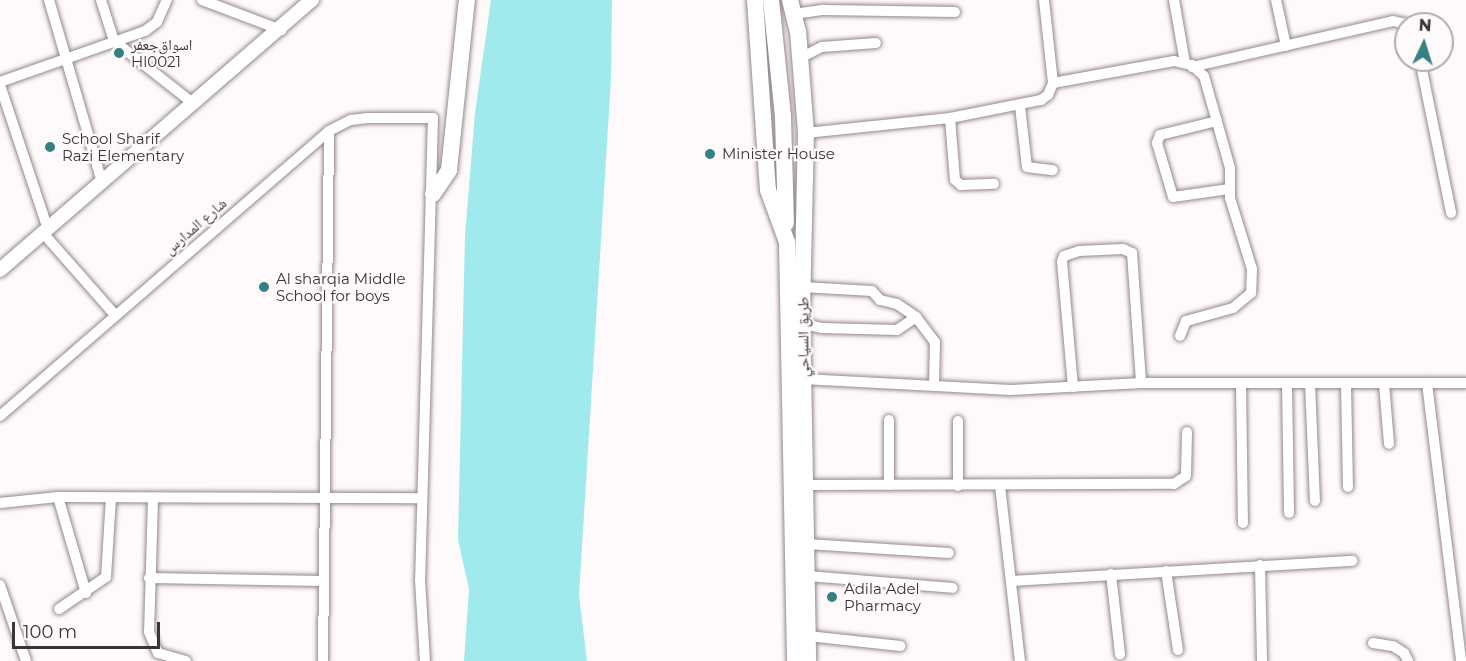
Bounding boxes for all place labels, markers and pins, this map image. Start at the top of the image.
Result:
place label: اسواق‌جعفر Hl0021 [131,35,192,70]
marker: اسواق‌جعفر Hl0021 [112,46,126,60]
place label: School Sharif Razi Elementary [62,129,184,164]
marker: School Sharif Razi Elementary [43,140,57,154]
place label: Minister House [722,145,835,163]
marker: Minister House [703,147,717,161]
place label: Al sharqia Middle School for boys [276,269,406,304]
marker: Al sharqia Middle School for boys [257,280,271,294]
place label: Adila Adel Pharmacy [844,579,921,614]
marker: Adila Adel Pharmacy [825,590,839,604]

